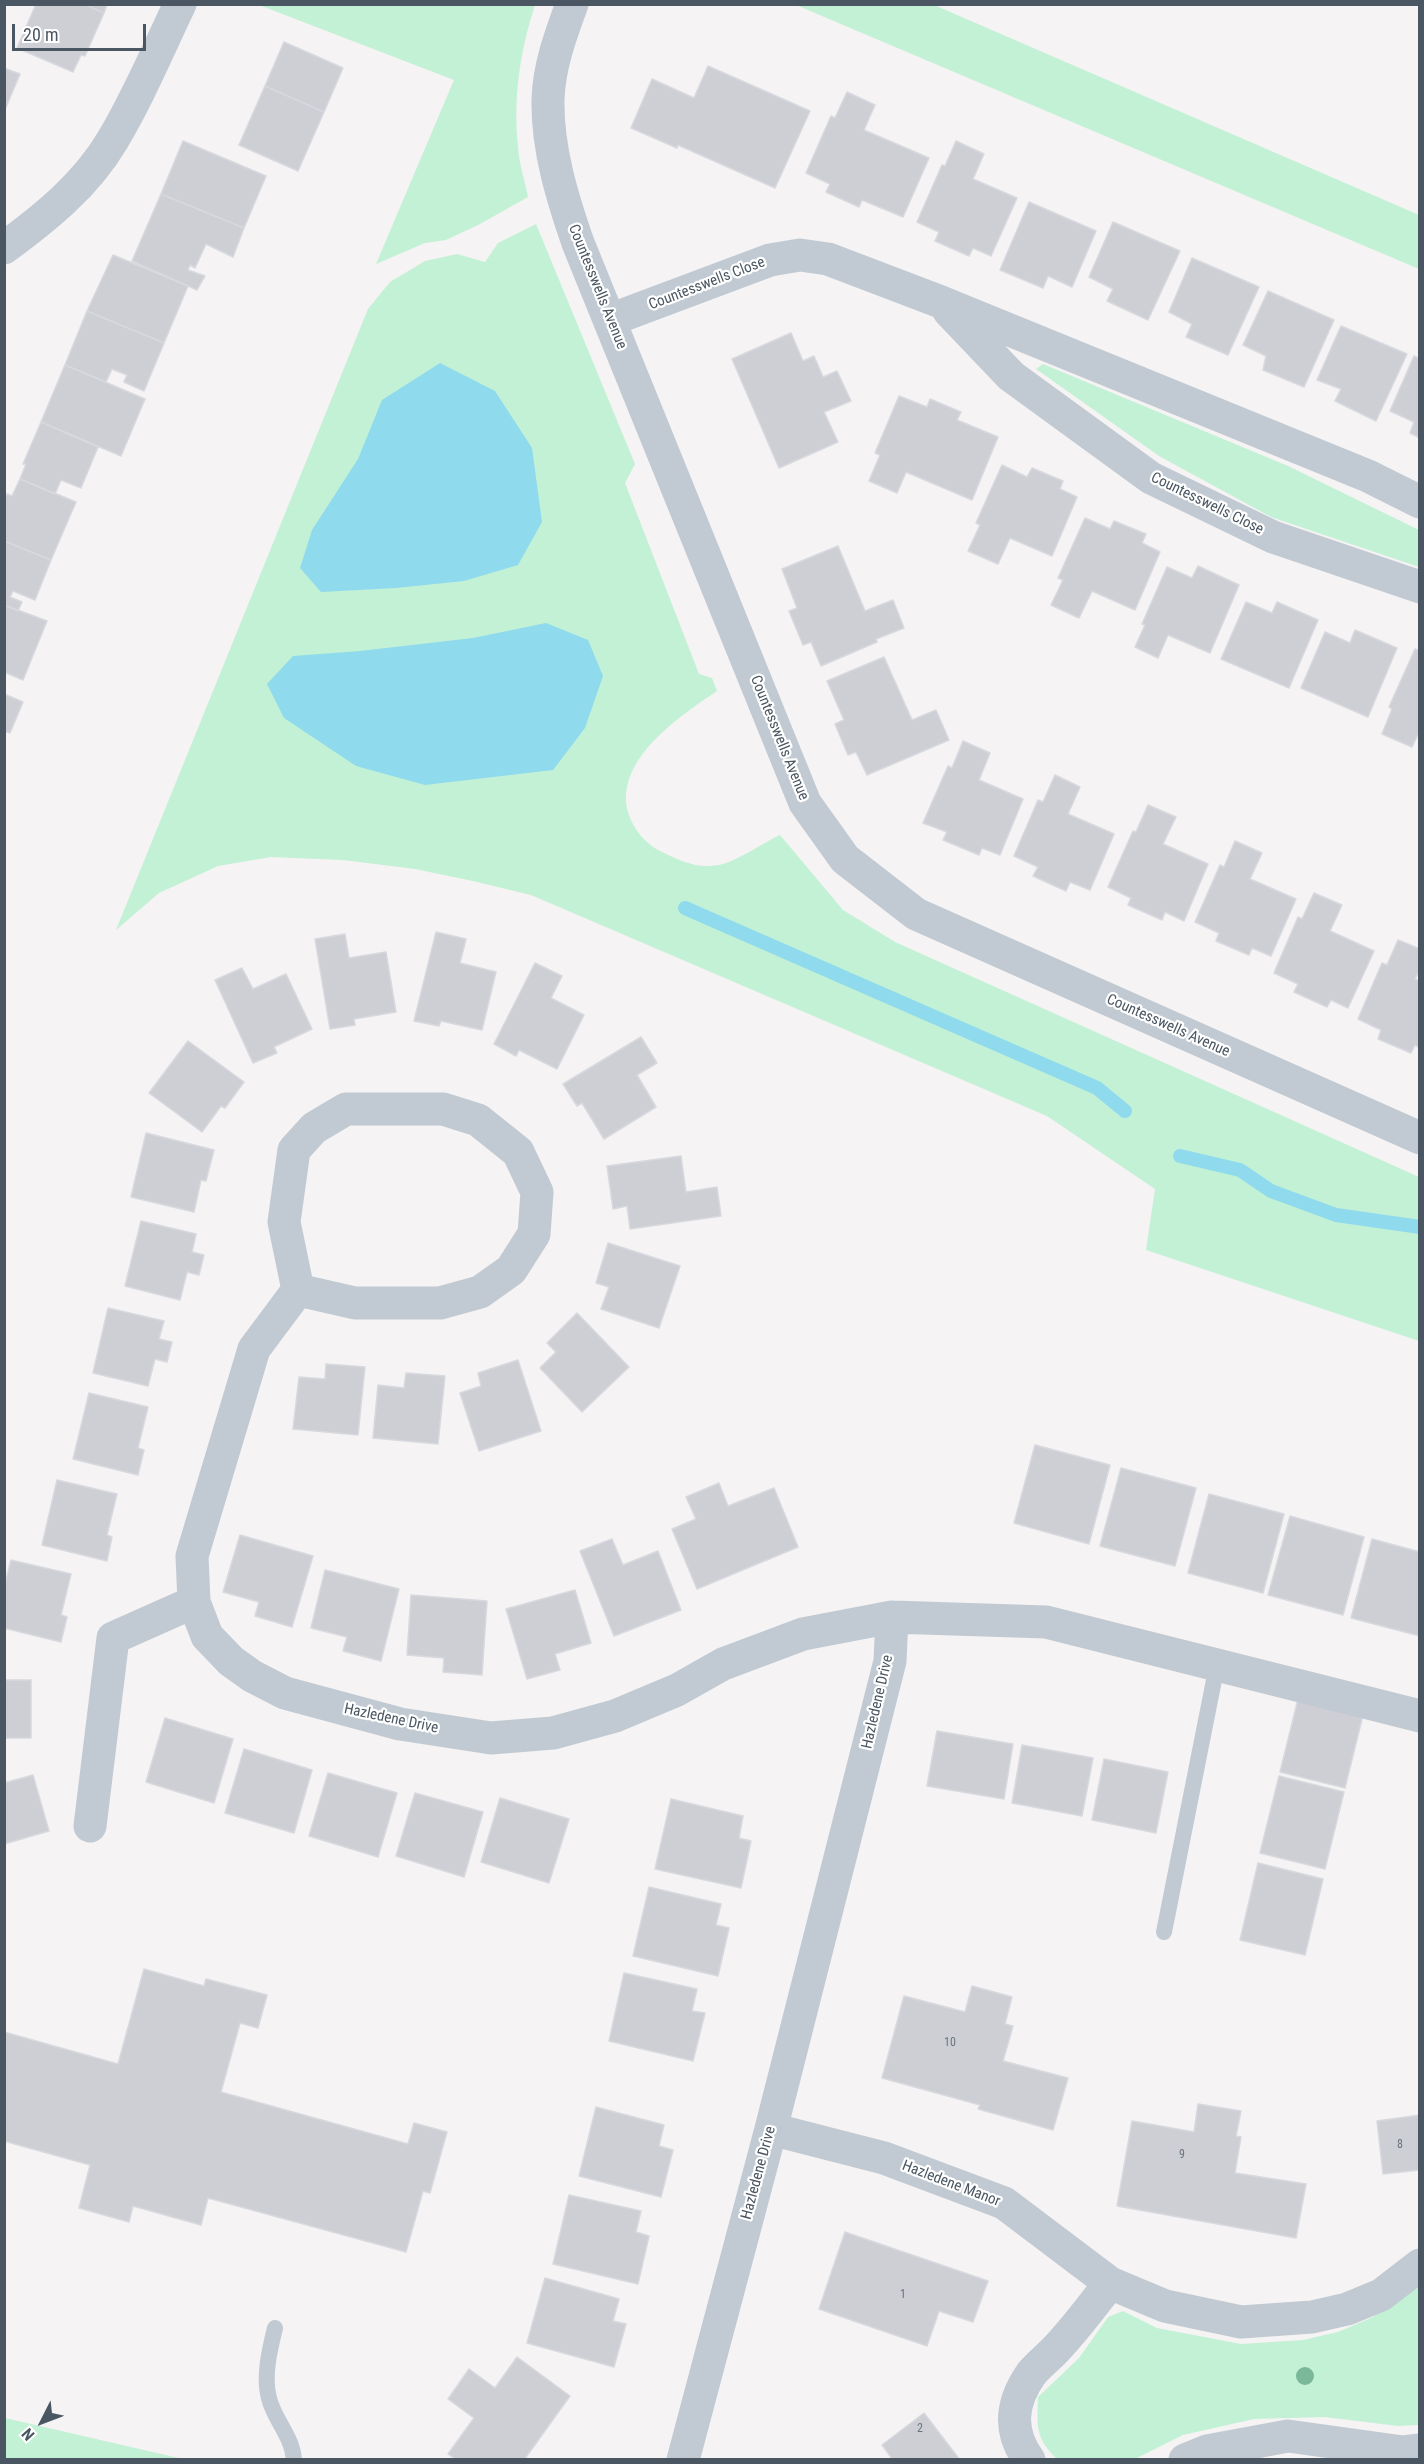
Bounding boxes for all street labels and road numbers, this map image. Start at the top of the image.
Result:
street label: Countesswells Avenue [564,222,630,352]
street label: Countesswells Close [646,254,768,314]
street label: Countesswells Close [1148,469,1266,539]
street label: Countesswells Avenue [746,673,812,803]
street label: Countesswells Avenue [1104,991,1232,1061]
street label: Hazledene Drive [858,1653,898,1751]
street label: Hazledene Drive [342,1700,440,1738]
street label: Hazledene Drive [738,2124,780,2222]
street label: Hazledene Manor [899,2157,1003,2211]

